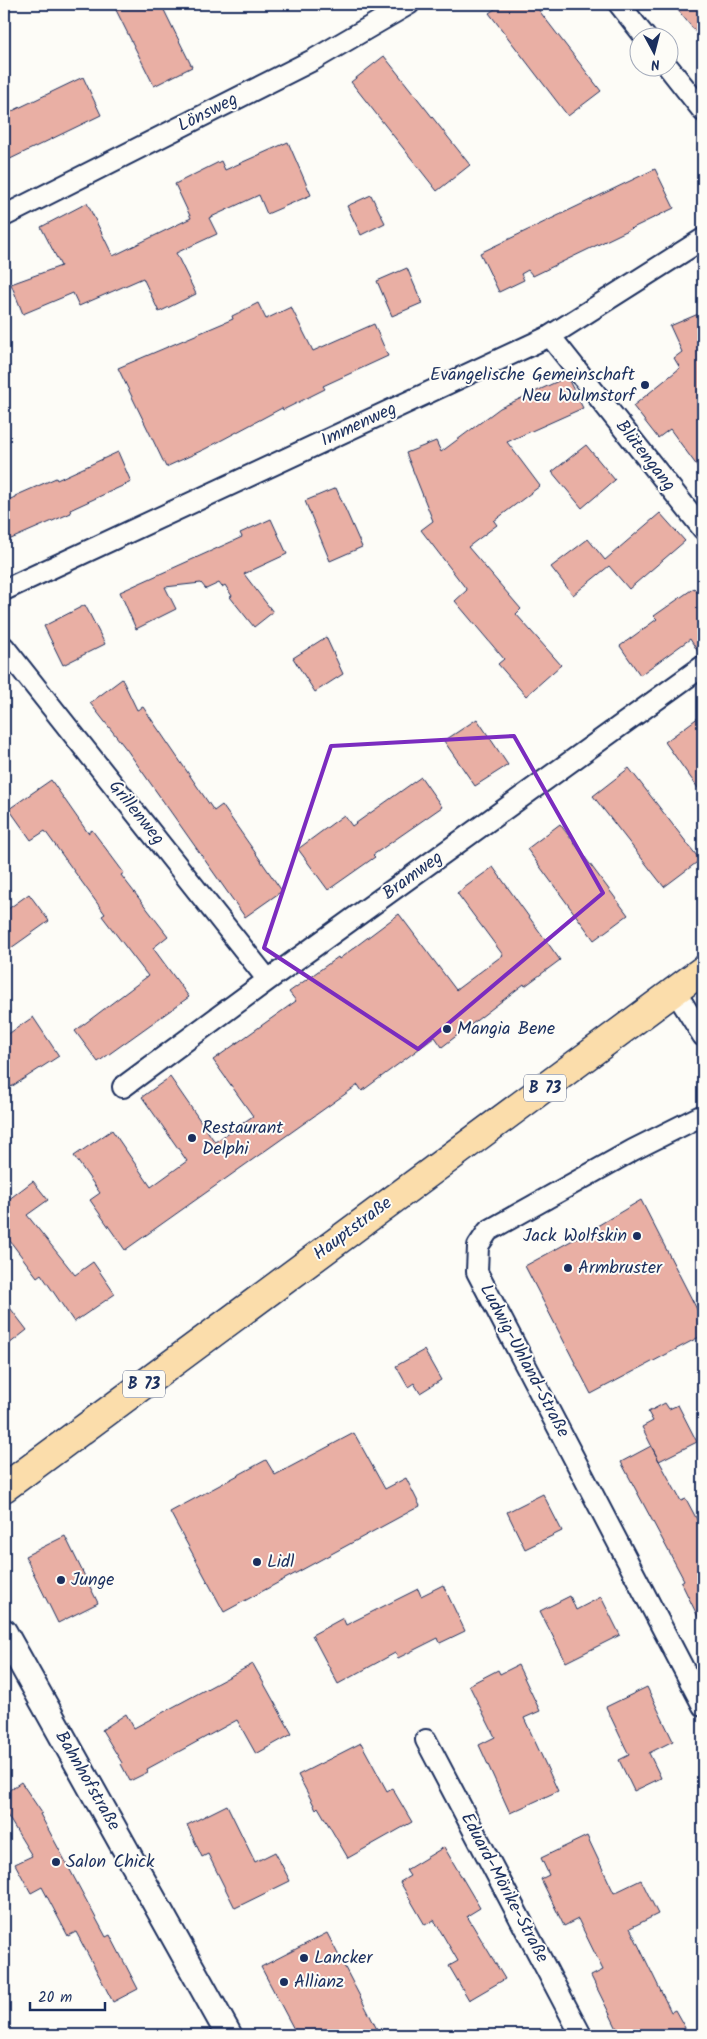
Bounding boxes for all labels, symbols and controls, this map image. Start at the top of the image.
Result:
north arrow [630,28,680,78]
text: N [650,52,661,75]
street label: Lönsweg [173,86,243,140]
place label: Evangelische Gemeinschaft Neu Wulmstorf [430,361,637,411]
marker: Evangelische Gemeinschaft Neu Wulmstorf [639,379,651,391]
street label: Immenweg [316,395,402,455]
street label: Blütengang [608,414,682,498]
street label: Grillenweg [101,774,171,852]
street label: Bramweg [377,844,449,908]
place label: Mangia Bene [457,1015,555,1044]
marker: Mangia Bene [441,1023,453,1035]
road number: B 73 [524,1074,566,1102]
place label: Restaurant Delphi [202,1114,284,1164]
marker: Restaurant Delphi [186,1132,198,1144]
street label: Hauptstraße [307,1190,399,1268]
place label: Jack Wolfskin [523,1222,627,1251]
marker: Jack Wolfskin [631,1230,643,1242]
place label: Armbruster [578,1254,663,1283]
marker: Armbruster [562,1262,574,1274]
street label: Ludwig-Uhland-Straße [471,1279,577,1443]
road number: B 73 [123,1370,165,1398]
place label: Lidl [267,1548,295,1577]
marker: Lidl [251,1556,263,1568]
place label: Junge [71,1566,114,1595]
marker: Junge [55,1574,67,1586]
street label: Bahnhofstraße [47,1726,127,1836]
street label: Eduard-Mörike-Straße [452,1808,556,1968]
place label: Salon Chick [66,1848,155,1877]
marker: Salon Chick [50,1856,62,1868]
place label: Lancker [314,1944,373,1973]
marker: Lancker [298,1952,310,1964]
place label: Allianz [294,1968,344,1997]
marker: Allianz [278,1976,290,1988]
scale bar [30,1979,105,2011]
text: 20 m [38,1986,72,2010]

